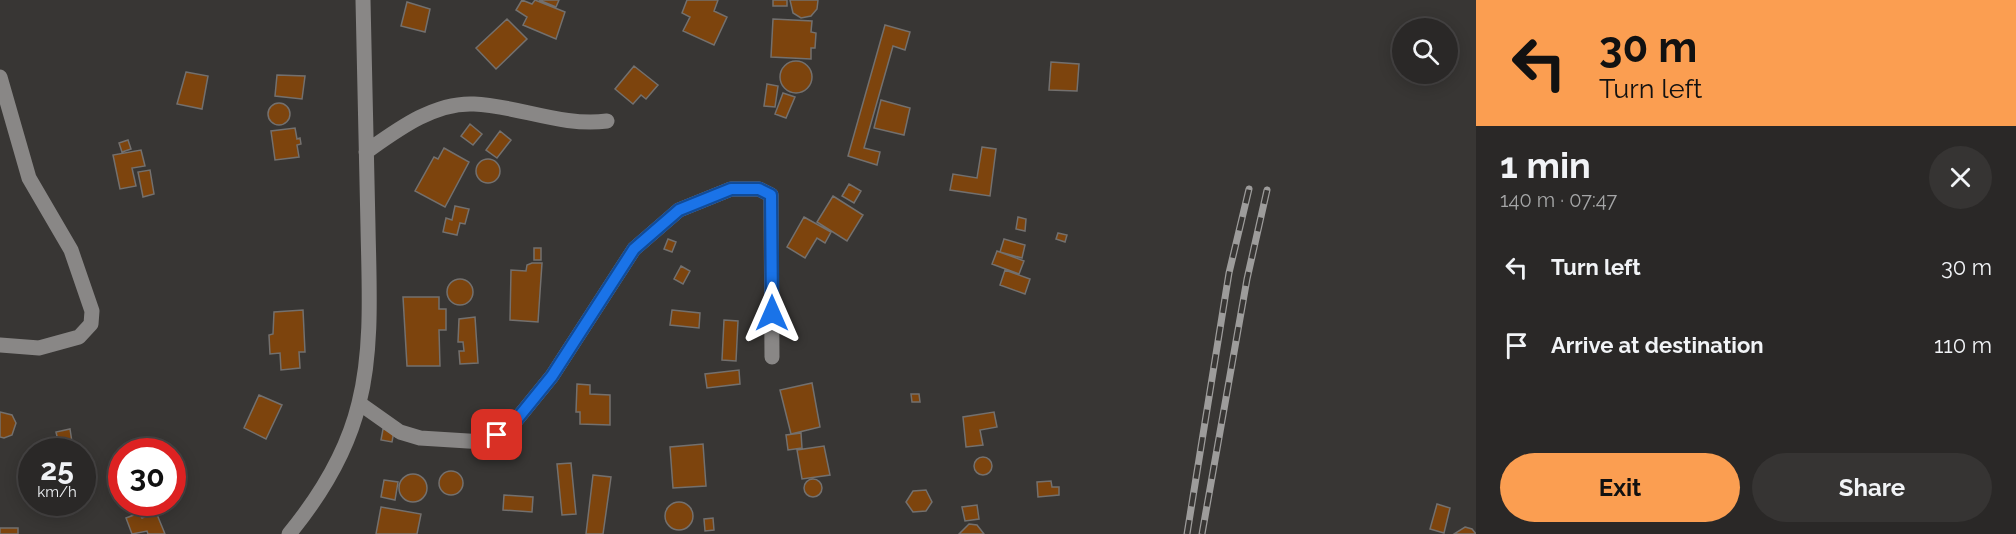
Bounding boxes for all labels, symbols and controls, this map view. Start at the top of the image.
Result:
map controls [1392,18,1458,84]
button: search [1392,18,1458,84]
text: 30 m [1599,23,1697,72]
icon: left [1500,24,1578,102]
text: Turn left [1599,73,1702,104]
text: 1 min [1500,144,1591,186]
button: close [1929,146,1992,209]
text: 140 m · 07:47 [1500,188,1617,212]
icon: left [1500,251,1533,284]
text: Turn left [1551,254,1641,280]
text: 30 m [1941,254,1992,280]
position arrow [740,281,804,345]
icon: arrive [1500,329,1533,362]
text: Arrive at destination [1551,332,1764,358]
text: 110 m [1934,332,1992,358]
pin [471,409,522,460]
icon: arrive [480,418,513,451]
speed limit sign: 30 [108,438,186,516]
text: 25 [40,452,74,487]
button: Exit [1500,453,1740,522]
button: Share [1752,453,1992,522]
text: km/h [37,483,77,501]

